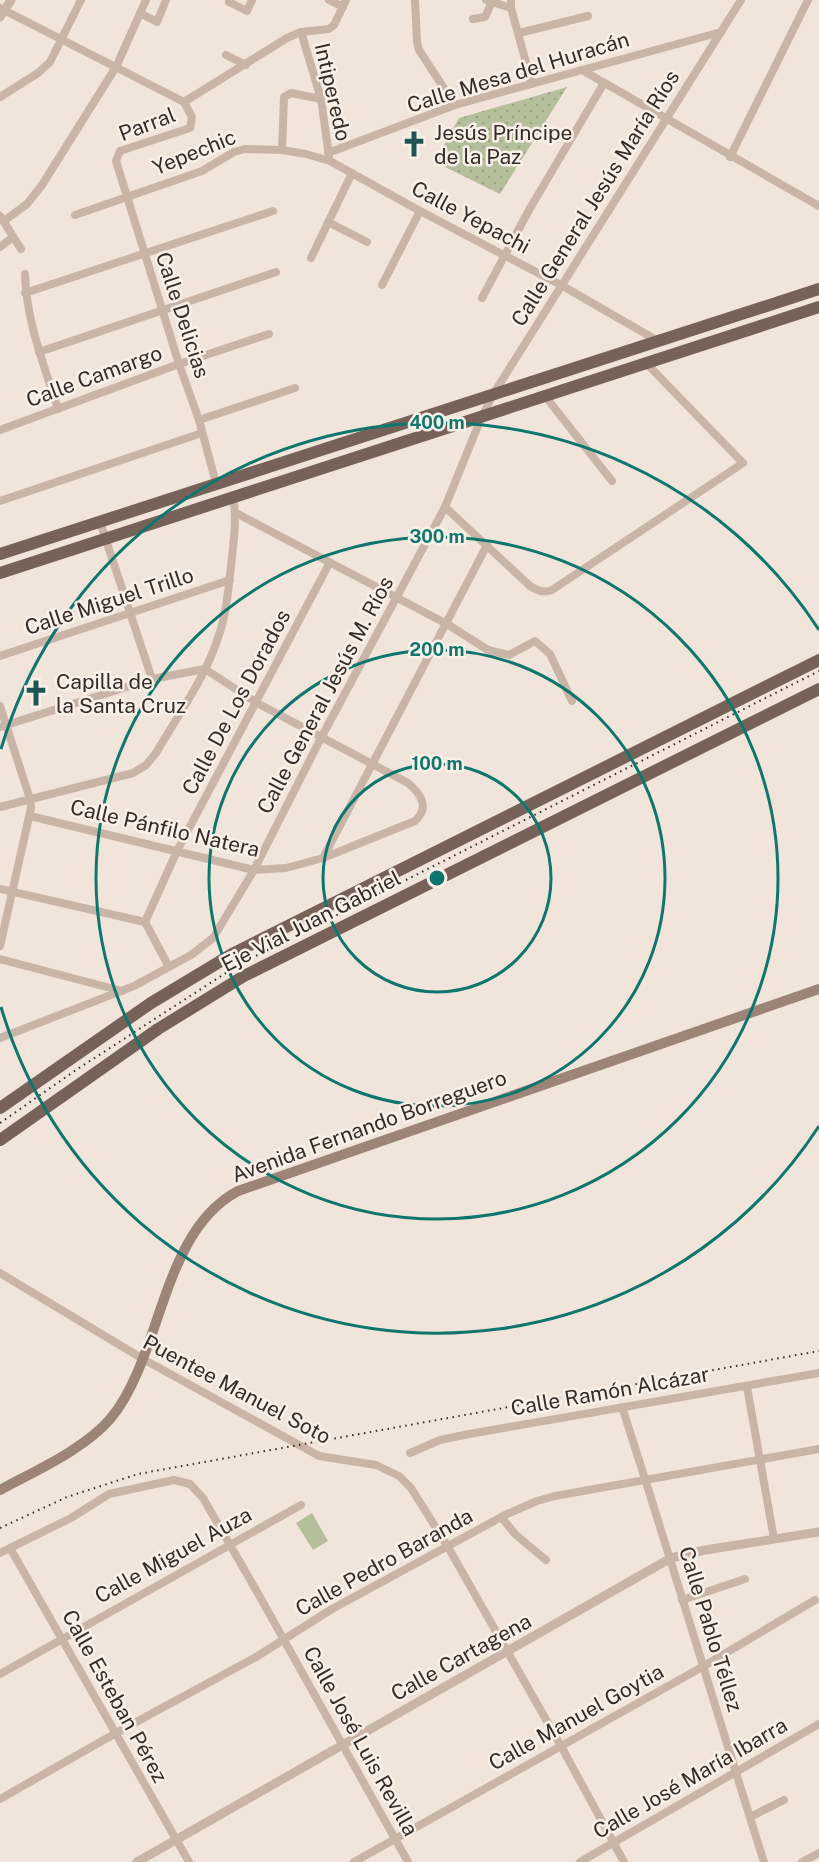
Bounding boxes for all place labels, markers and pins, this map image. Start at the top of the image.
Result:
place label: Jesús Príncipe de la Paz [434,120,572,169]
church icon: Jesús Príncipe de la Paz [399,129,429,159]
place label: Capilla de la Santa Cruz [56,669,186,718]
church icon: Capilla de la Santa Cruz [21,678,51,708]
centre of rings [427,868,447,888]

